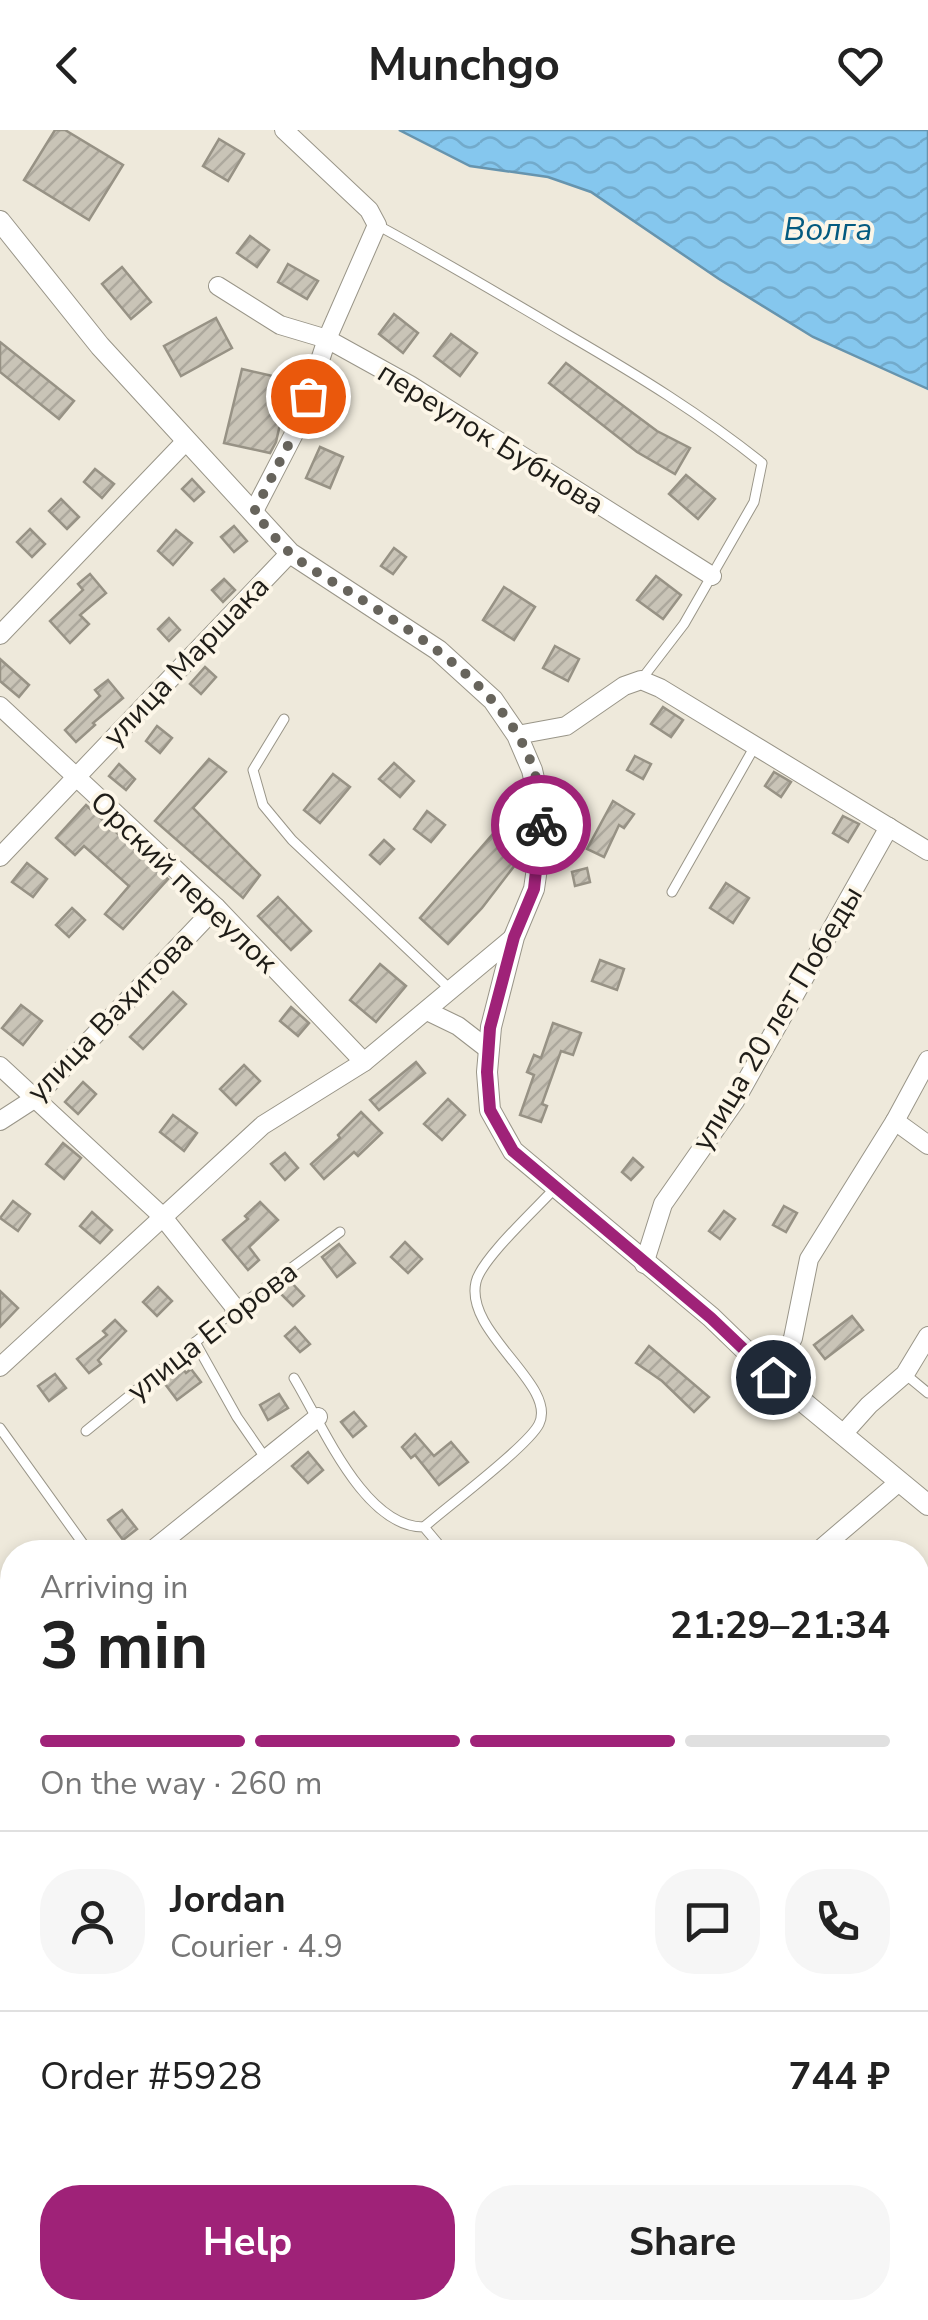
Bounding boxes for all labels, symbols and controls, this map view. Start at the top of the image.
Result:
text: Munchgo [368,35,560,96]
icon: back [40,38,95,93]
icon: heart [833,38,888,93]
water label: Волга [784,208,872,251]
street label: переулок Бубнова [370,352,612,525]
pin [266,354,351,439]
icon: bag [281,369,336,424]
street label: улица Маршака [94,567,279,756]
courier [491,775,591,875]
street label: Орский переулок [81,782,287,983]
icon: bike [514,798,569,853]
street label: улица 20 лет Победы [682,878,873,1158]
street label: улица Вахитова [18,921,203,1111]
street label: улица Егорова [118,1252,306,1411]
pin [731,1335,816,1420]
icon: home [746,1350,801,1405]
text: Arriving in [40,1566,188,1609]
text: 21:29–21:34 [670,1600,890,1651]
text: 3 min [40,1602,208,1691]
text: On the way · 260 m [40,1762,322,1805]
button: person [40,1869,145,1974]
button: chat [655,1869,760,1974]
button: phone [785,1869,890,1974]
text: Jordan [170,1874,286,1925]
text: Courier · 4.9 [170,1925,343,1968]
text: Order #5928 [40,2051,262,2102]
text: 744 ₽ [789,2051,890,2102]
button: Help [40,2185,455,2300]
button: Share [475,2185,890,2300]

